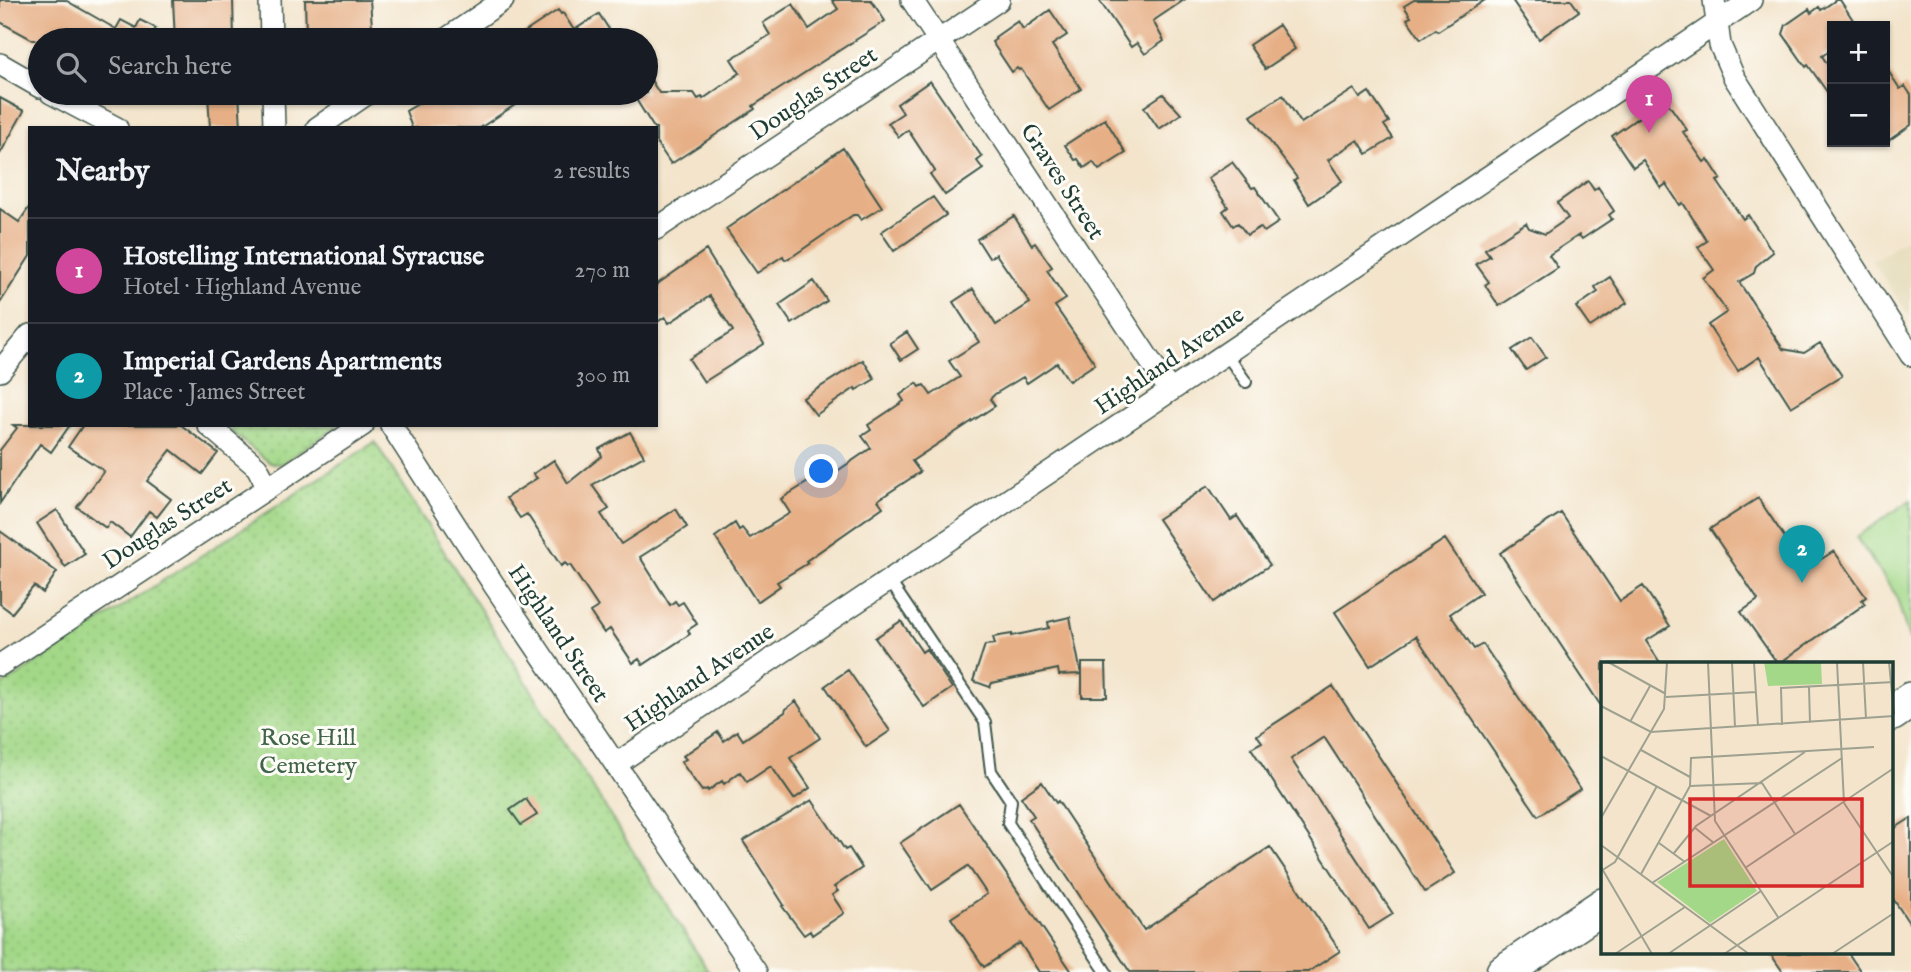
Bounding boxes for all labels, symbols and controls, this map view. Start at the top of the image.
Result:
map controls [1827,21,1890,147]
button: + [1827,21,1890,84]
search box [28,28,658,105]
street label: Douglas Street [744,40,884,148]
icon: search [52,48,90,86]
text: Search here [108,50,232,83]
pin: 1 [1626,75,1672,133]
button: − [1827,84,1890,147]
street label: Graves Street [1013,118,1111,246]
text: Nearby [56,153,149,191]
text: 2 results [553,157,630,186]
text: Hostelling International Syracuse [123,240,484,273]
text: 1 [75,256,83,285]
text: 270 m [575,256,630,285]
text: Hotel · Highland Avenue [123,273,361,302]
street label: Highland Avenue [1089,300,1251,423]
text: Imperial Gardens Apartments [123,345,442,378]
text: 2 [74,361,84,390]
text: 300 m [576,361,630,390]
text: Place · James Street [123,378,305,407]
your location [804,454,838,488]
street label: Douglas Street [97,471,238,578]
pin: 2 [1779,525,1825,583]
street label: Highland Street [500,559,615,709]
street label: Highland Avenue [619,617,781,740]
inset map [1601,662,1894,954]
park label: Rose Hill Cemetery [259,723,357,782]

